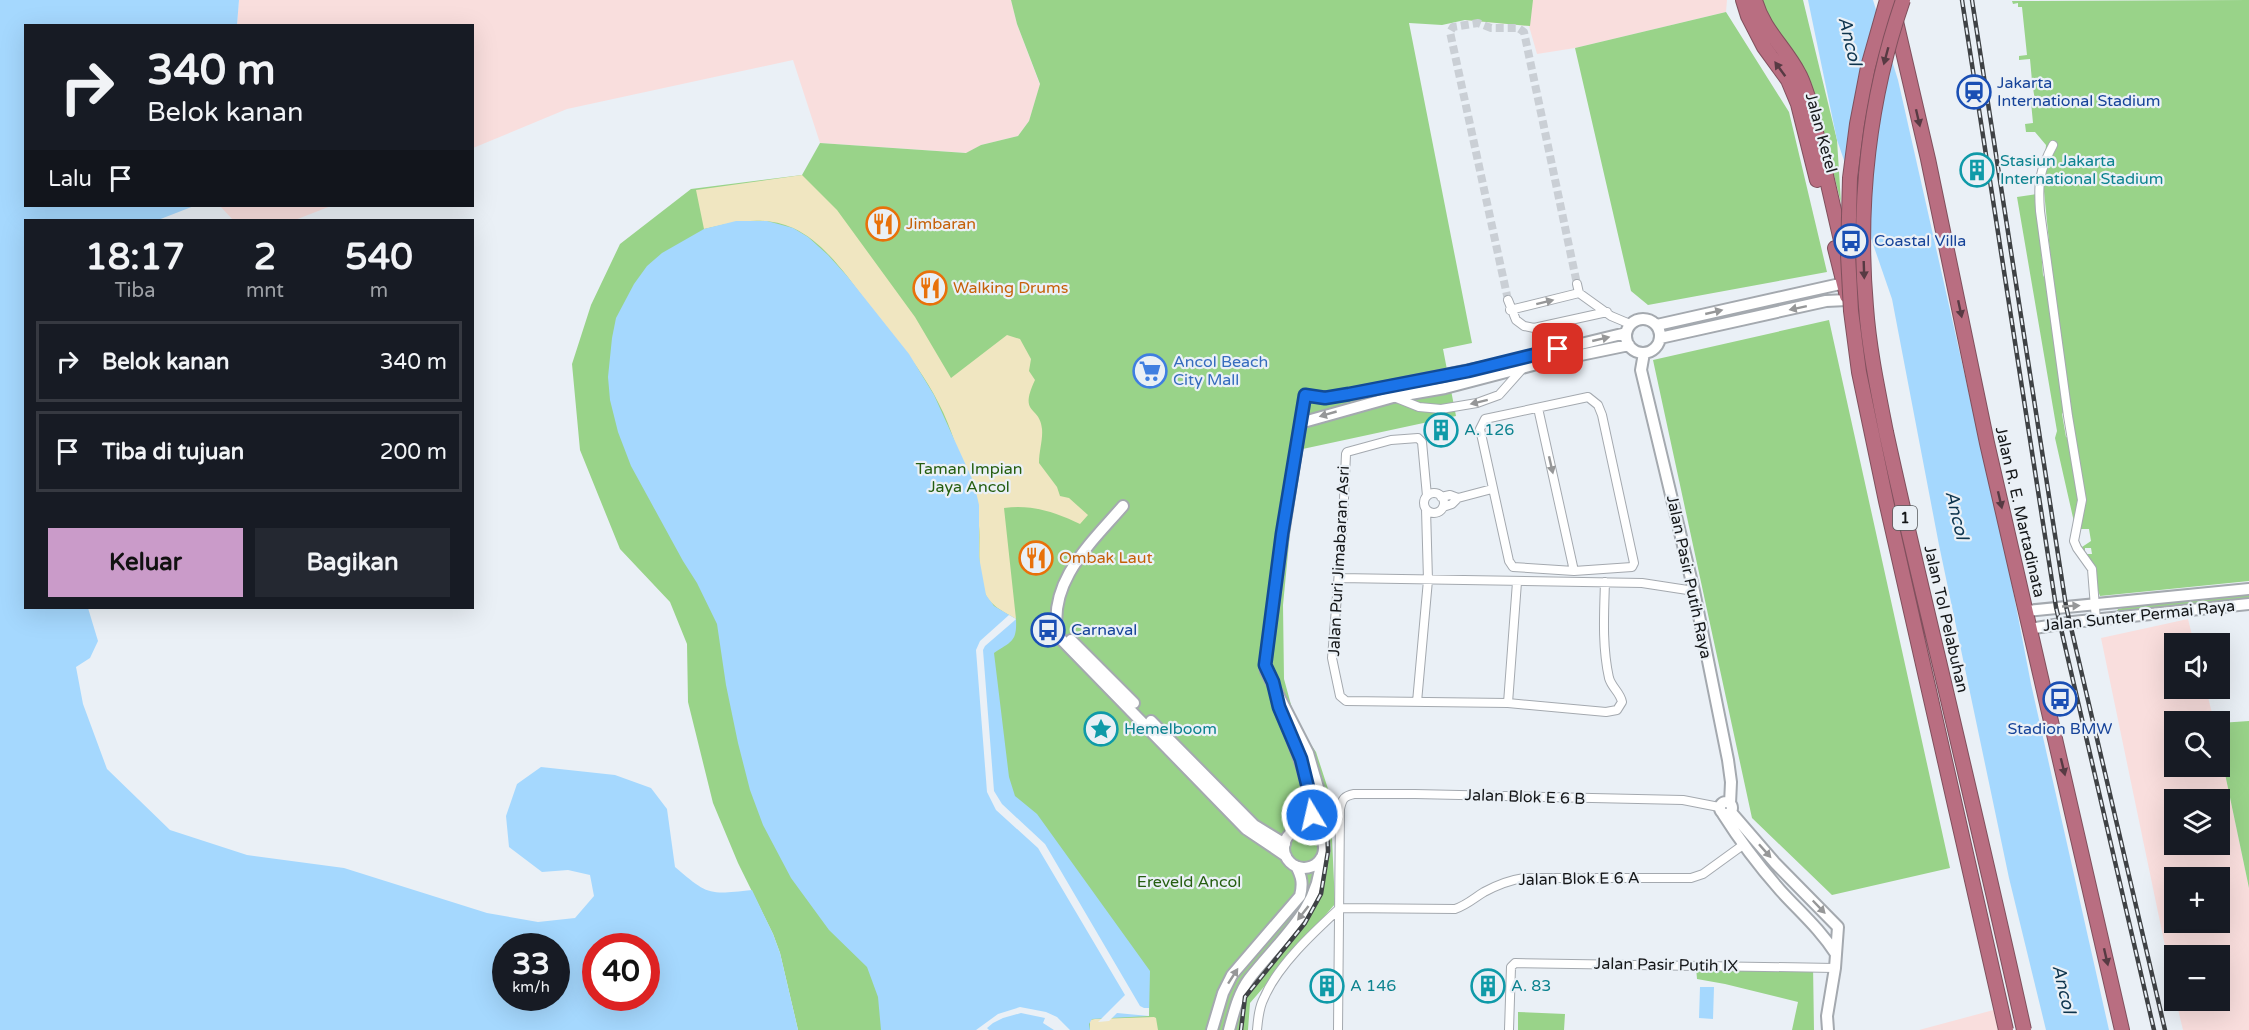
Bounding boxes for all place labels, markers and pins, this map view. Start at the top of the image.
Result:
place label: Jakarta International Stadium [1997,73,2161,111]
station icon: Jakarta International Stadium [1956,74,1992,110]
place label: Stasiun Jakarta International Stadium [2000,151,2164,189]
building icon: Stasiun Jakarta International Stadium [1959,152,1995,188]
restaurant icon: Jimbaran [865,206,901,242]
place label: Jimbaran [906,214,976,234]
bus stop icon: Coastal Villa [1833,223,1869,259]
place label: Coastal Villa [1874,231,1966,251]
restaurant icon: Walking Drums [912,270,948,306]
place label: Walking Drums [953,278,1068,298]
pin [1532,323,1583,374]
place label: Ancol Beach City Mall [1173,352,1268,390]
supermarket icon: Ancol Beach City Mall [1132,353,1168,389]
building icon: A. 126 [1423,412,1459,448]
place label: A. 126 [1464,420,1514,440]
restaurant icon: Ombak Laut [1018,540,1054,576]
place label: Ombak Laut [1059,548,1153,568]
bus stop icon: Carnaval [1030,612,1066,648]
place label: Carnaval [1071,620,1137,640]
bus stop icon: Stadion BMW [2042,681,2078,717]
place icon: Hemelboom [1083,711,1119,747]
place label: Hemelboom [1124,719,1217,739]
place label: Stadion BMW [2007,719,2113,739]
building icon: A 146 [1309,968,1345,1004]
building icon: A. 83 [1470,968,1506,1004]
place label: A 146 [1350,976,1396,996]
place label: A. 83 [1511,976,1551,996]

